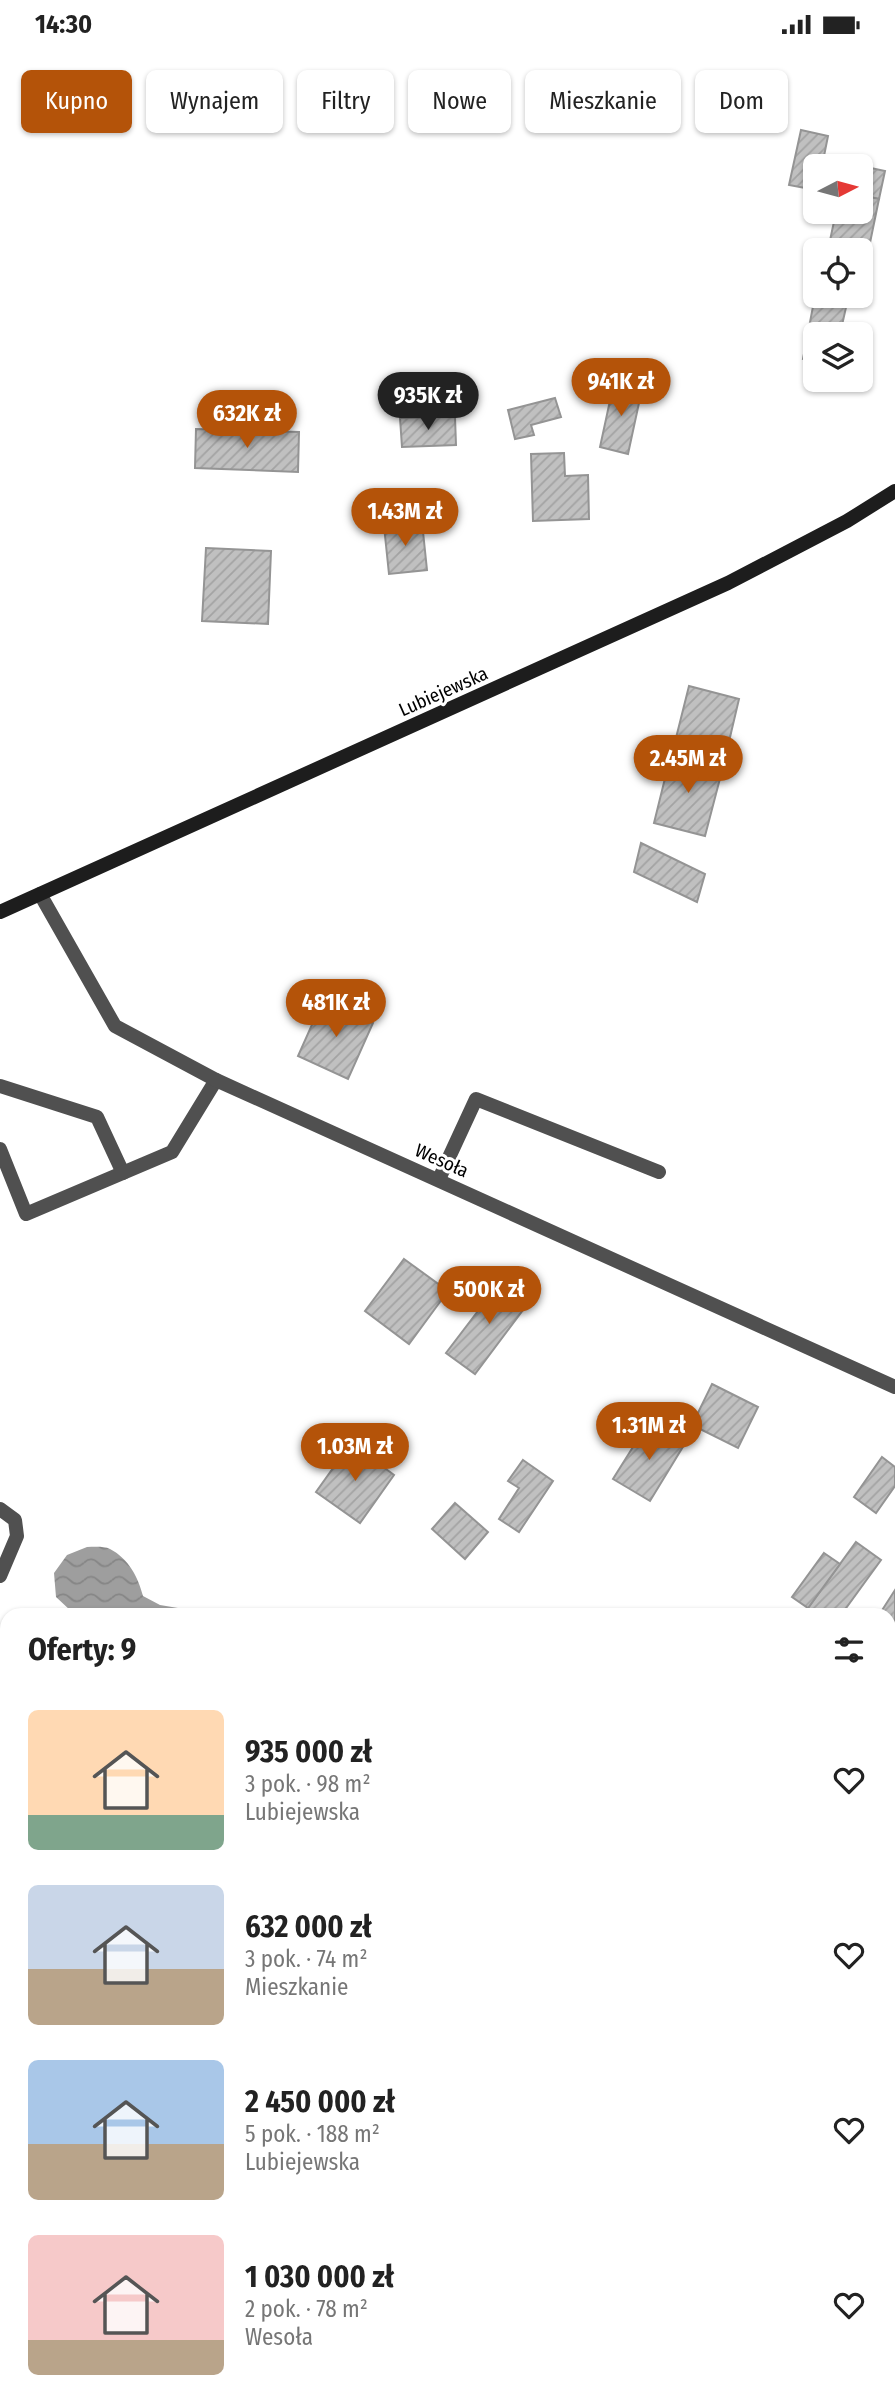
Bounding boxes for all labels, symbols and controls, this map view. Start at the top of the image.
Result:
text: 14:30 [35,9,92,40]
chip: Kupno [21,70,132,133]
chip: Wynajem [146,70,283,133]
chip: Filtry [297,70,394,133]
chip: Nowe [408,70,511,133]
chip: Mieszkanie [525,70,681,133]
chip: Dom [695,70,788,133]
north arrow [803,154,873,224]
map controls [803,154,873,392]
button: locate [803,238,873,308]
button: layers [803,322,873,392]
pin: 941K zł [556,359,686,418]
text: 941K zł [588,367,654,395]
pin: 935K zł [363,373,493,432]
text: 935K zł [394,381,462,409]
pin: 632K zł [182,391,312,450]
text: 632K zł [213,399,281,427]
pin: 1.43M zł [333,489,477,548]
text: 1.43M zł [367,497,443,525]
street label: Lubiejewska [395,662,491,721]
pin: 2.45M zł [616,735,760,795]
text: 2.45M zł [650,744,726,772]
pin: 481K zł [271,979,401,1039]
text: 481K zł [302,988,370,1016]
street label: Wesoła [411,1139,472,1182]
pin: 500K zł [424,1267,554,1326]
text: 500K zł [453,1275,525,1303]
pin: 1.31M zł [577,1403,721,1462]
text: 1.31M zł [612,1411,686,1439]
pin: 1.03M zł [283,1423,427,1483]
text: 1.03M zł [317,1432,393,1460]
icon: filters [830,1631,868,1669]
text: Oferty: 9 [28,1632,136,1668]
text: 935 000 zł [245,1734,373,1770]
icon: home [84,1738,168,1822]
icon: heart [830,1761,868,1799]
text: 3 pok. · 98 m² [245,1770,370,1798]
text: Lubiejewska [245,1798,360,1826]
text: 632 000 zł [245,1909,372,1945]
icon: home [84,1913,168,1997]
icon: heart [830,1936,868,1974]
text: 3 pok. · 74 m² [245,1945,367,1973]
text: Mieszkanie [245,1973,348,2001]
text: 2 450 000 zł [245,2084,395,2120]
icon: home [84,2088,168,2172]
icon: heart [830,2111,868,2149]
text: 5 pok. · 188 m² [245,2120,380,2148]
text: Lubiejewska [245,2148,360,2176]
text: 1 030 000 zł [245,2259,394,2295]
icon: home [84,2263,168,2347]
icon: heart [830,2286,868,2324]
text: 2 pok. · 78 m² [245,2295,368,2323]
text: Wesoła [245,2323,313,2351]

